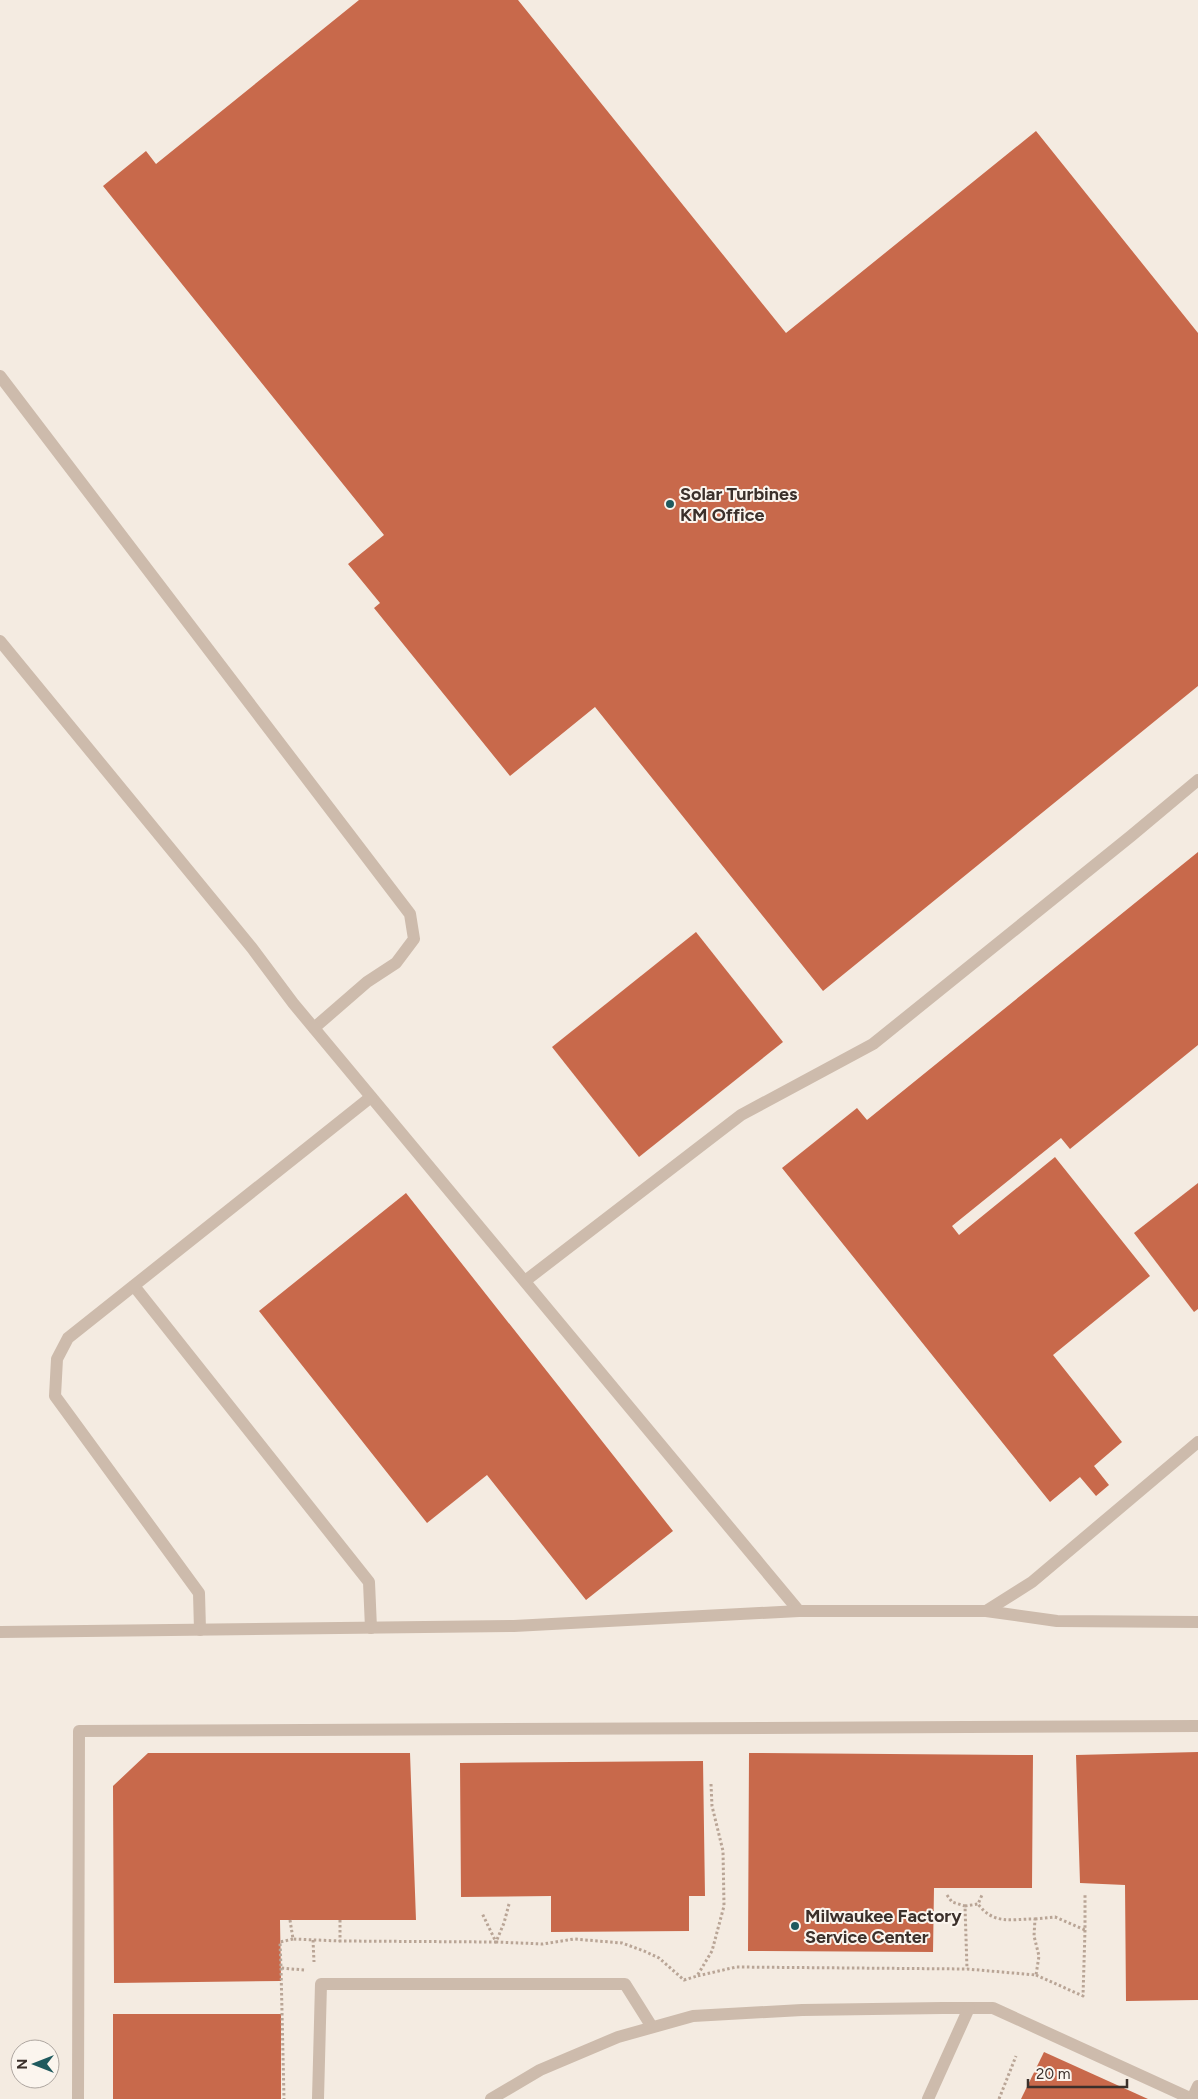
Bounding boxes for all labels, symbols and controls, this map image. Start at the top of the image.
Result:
place label: Solar Turbines KM Office [680,483,798,526]
marker: Solar Turbines KM Office [664,498,676,510]
place label: Milwaukee Factory Service Center [805,1905,962,1948]
marker: Milwaukee Factory Service Center [789,1920,801,1932]
north arrow [10,2039,60,2089]
scale bar [1028,2056,1127,2088]
text: N [14,2059,31,2069]
text: 20 m [1036,2065,1070,2083]

